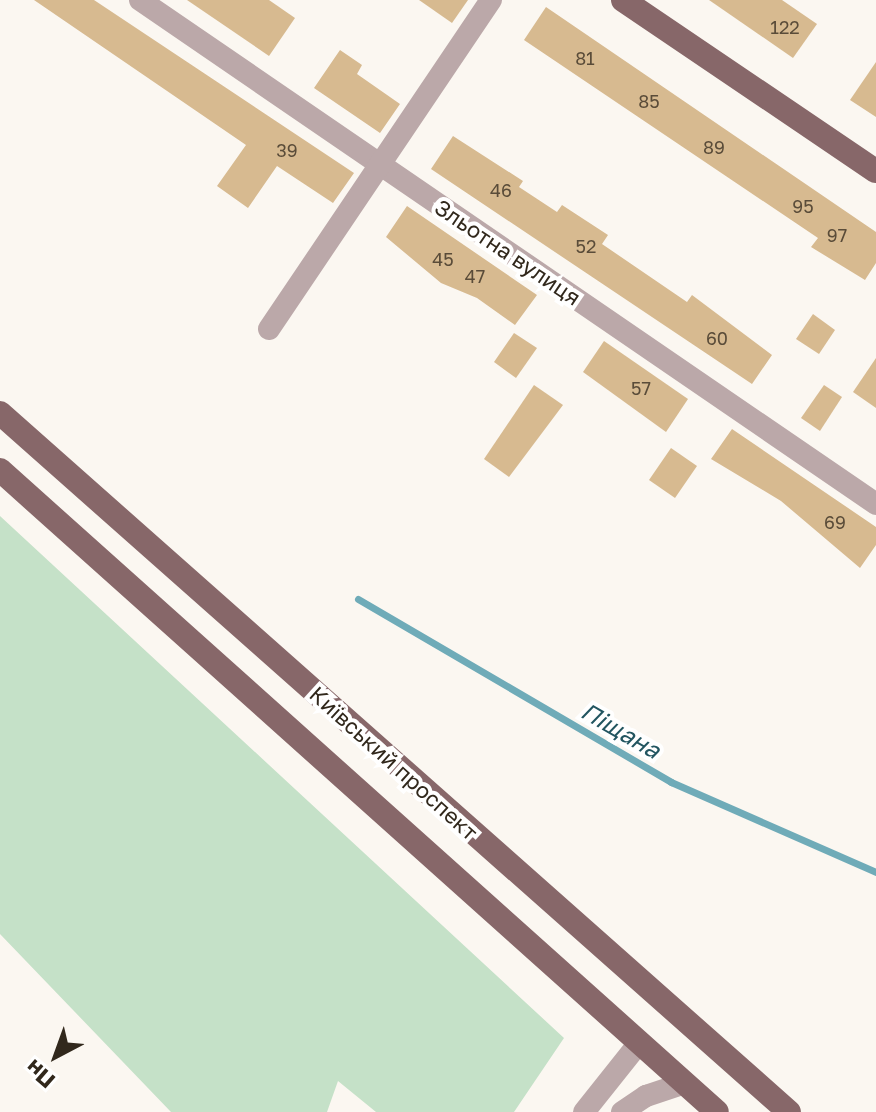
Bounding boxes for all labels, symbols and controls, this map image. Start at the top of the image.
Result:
house number: 122 [770,16,800,38]
house number: 81 [575,47,595,69]
house number: 85 [638,90,660,112]
house number: 89 [703,136,725,158]
house number: 39 [276,139,298,161]
house number: 46 [490,179,512,201]
street label: Зльотна вулиця [430,193,586,311]
house number: 95 [792,195,814,217]
house number: 97 [827,224,847,246]
house number: 52 [576,235,596,257]
house number: 45 [432,248,454,270]
house number: 47 [465,265,485,287]
house number: 60 [706,327,728,349]
house number: 57 [631,377,651,399]
house number: 69 [824,511,846,533]
street label: Київський проспект [305,681,483,845]
water label: Піщана [576,696,666,764]
north arrow [16,1016,96,1096]
text: Пн [20,1054,60,1094]

